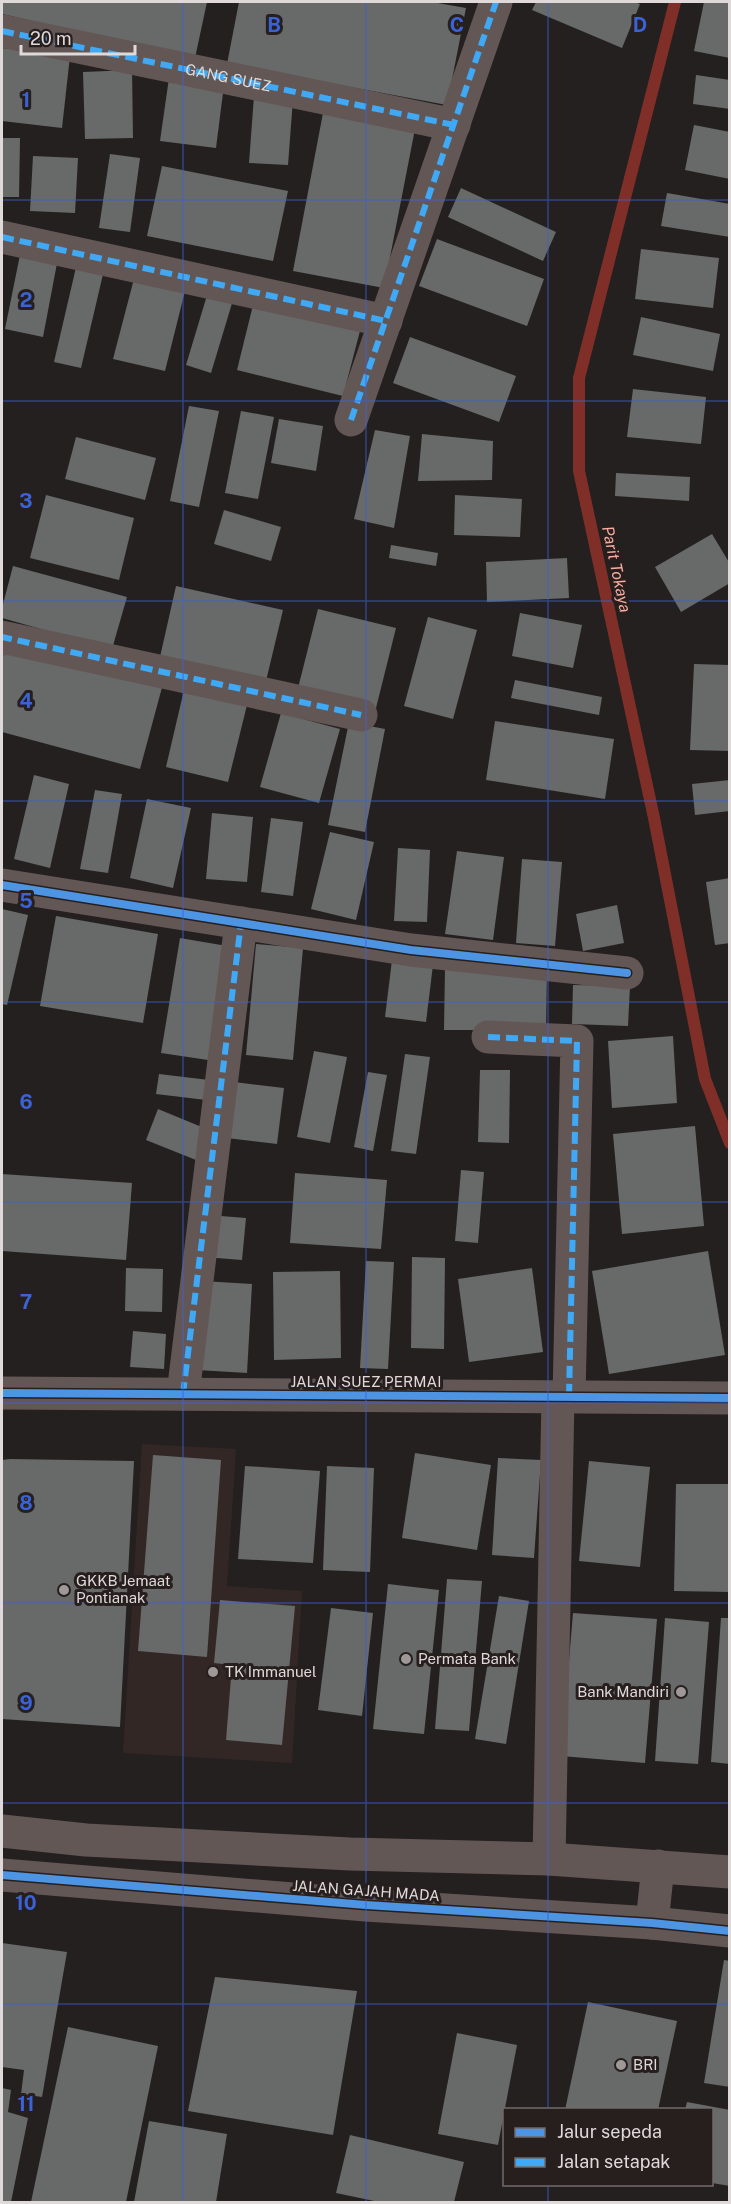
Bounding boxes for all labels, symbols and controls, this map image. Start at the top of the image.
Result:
text: B [267,13,281,37]
text: C [450,13,464,37]
text: D [633,13,647,37]
scale bar [21,18,135,56]
text: 20 m [30,28,72,49]
street label: GANG SUEZ [184,60,273,95]
text: 1 [22,88,30,112]
text: 2 [20,288,32,312]
text: 3 [19,489,33,513]
water label: Parit Tokaya [598,524,635,614]
text: 4 [19,689,33,713]
text: 5 [19,889,33,913]
text: 6 [19,1090,33,1114]
text: 7 [20,1290,32,1314]
street label: JALAN SUEZ PERMAI [291,1373,441,1390]
text: 8 [19,1491,33,1515]
place label: GKKB Jemaat Pontianak [76,1572,171,1606]
marker: GKKB Jemaat Pontianak [57,1583,71,1597]
place label: Permata Bank [418,1650,516,1667]
marker: Permata Bank [399,1652,413,1666]
place label: TK Immanuel [225,1663,317,1680]
marker: TK Immanuel [206,1665,220,1679]
place label: Bank Mandiri [577,1683,669,1700]
marker: Bank Mandiri [674,1685,688,1699]
text: 9 [19,1691,33,1715]
street label: JALAN GAJAH MADA [292,1877,441,1904]
text: 10 [15,1891,37,1915]
place label: BRI [633,2056,658,2073]
marker: BRI [614,2058,628,2072]
text: 11 [17,2092,35,2116]
legend [503,2108,713,2186]
text: Jalur sepeda [557,2121,662,2142]
text: Jalan setapak [557,2151,670,2172]

